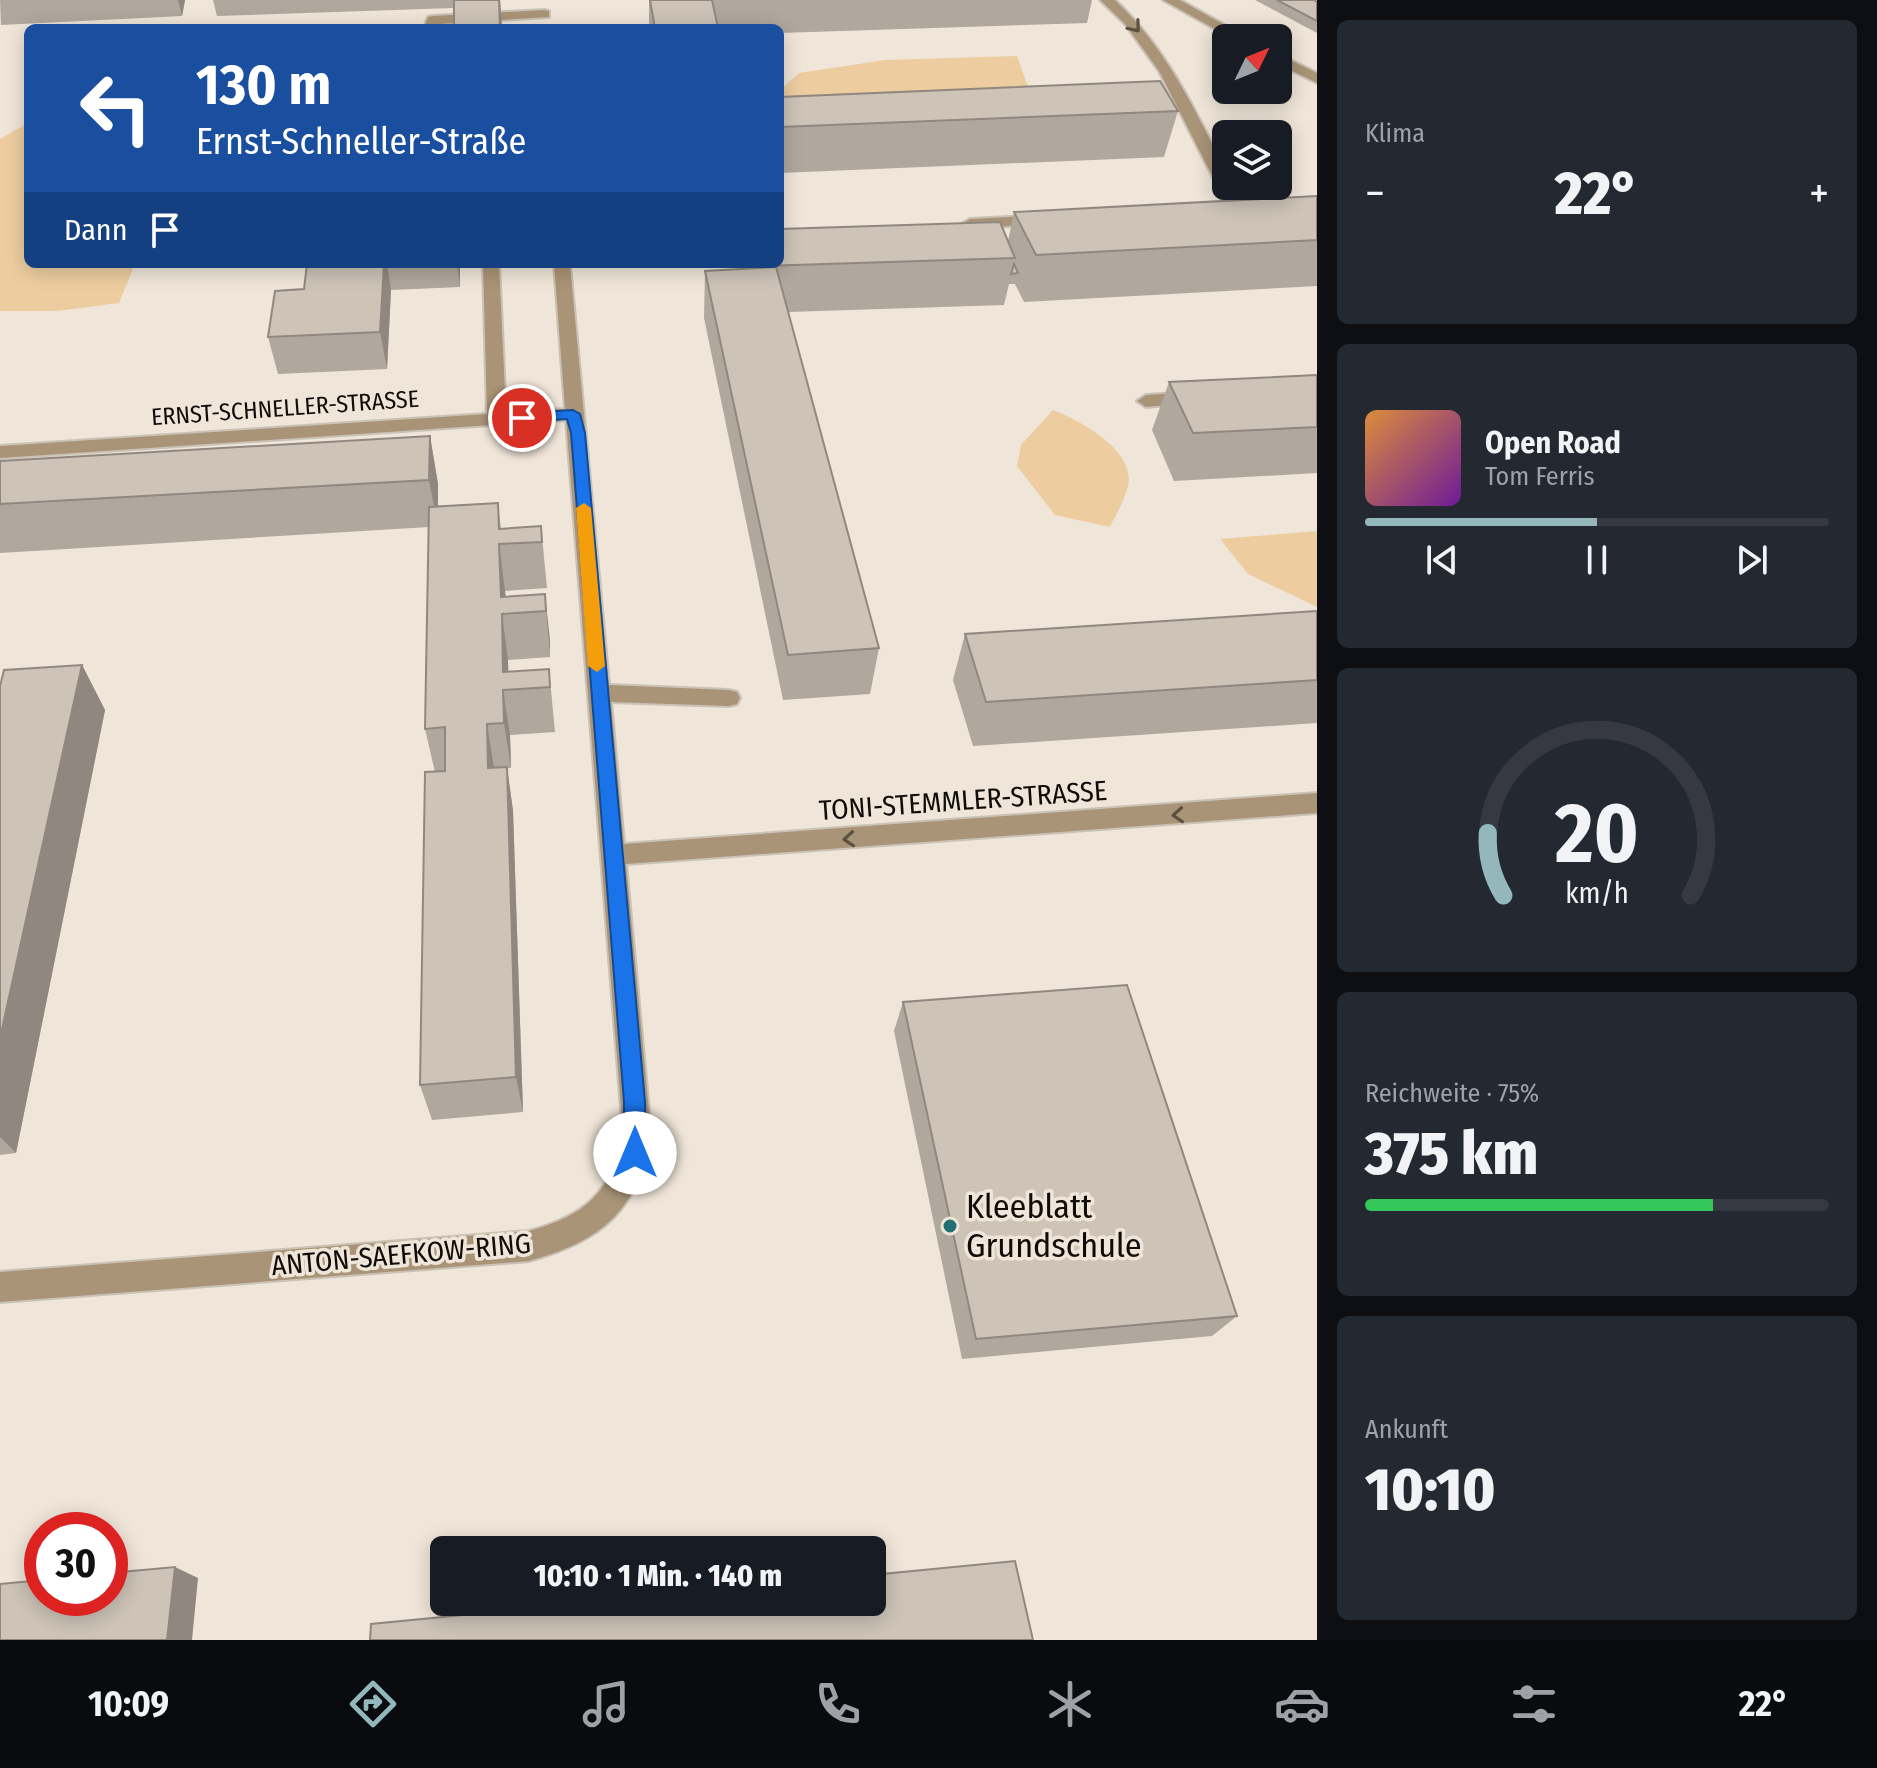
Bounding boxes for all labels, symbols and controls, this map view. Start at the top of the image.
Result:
one-way arrow [1125,18,1140,32]
north arrow [1212,24,1292,104]
map controls [1212,24,1292,200]
text: 130 m [196,52,331,119]
icon: left [64,56,168,160]
text: Klima [1365,118,1425,149]
text: Ernst-Schneller-Straße [196,120,526,164]
button: layers [1212,120,1292,200]
text: 22° [1555,158,1639,230]
text: − [1365,167,1385,220]
text: + [1809,167,1829,220]
icon: arrive [143,208,187,252]
text: Dann [64,212,127,248]
pin [488,384,556,452]
street label: ERNST-SCHNELLER-STRASSE [150,385,420,431]
icon: arrive [500,396,544,440]
text: Open Road [1485,425,1621,461]
text: Tom Ferris [1485,461,1595,492]
icon: previous [1420,538,1464,582]
icon: pause [1575,538,1619,582]
icon: next [1730,538,1774,582]
street label: TONI-STEMMLER-STRASSE [818,774,1108,827]
text: 20 [1554,784,1639,884]
one-way arrow [1171,806,1184,823]
one-way arrow [842,830,855,847]
text: km/h [1565,876,1629,911]
text: Reichweite · 75% [1365,1078,1539,1109]
position arrow [593,1111,677,1195]
text: 375 km [1365,1118,1538,1190]
place label: Kleeblatt Grundschule [966,1186,1142,1266]
marker: Kleeblatt Grundschule [941,1217,959,1235]
street label: ANTON-SAEFKOW-RING [270,1227,532,1282]
text: Ankunft [1365,1414,1448,1445]
text: 10:10 [1365,1454,1495,1526]
speed limit sign: 30 [24,1512,128,1616]
text: 10:10 · 1 Min. · 140 m [534,1558,782,1594]
icon: directions [345,1676,401,1732]
icon: music [578,1676,634,1732]
icon: phone [810,1676,866,1732]
icon: climate [1042,1676,1098,1732]
icon: car [1274,1676,1330,1732]
icon: filters [1506,1676,1562,1732]
text: 10:09 [88,1682,169,1726]
text: 22° [1739,1682,1789,1726]

